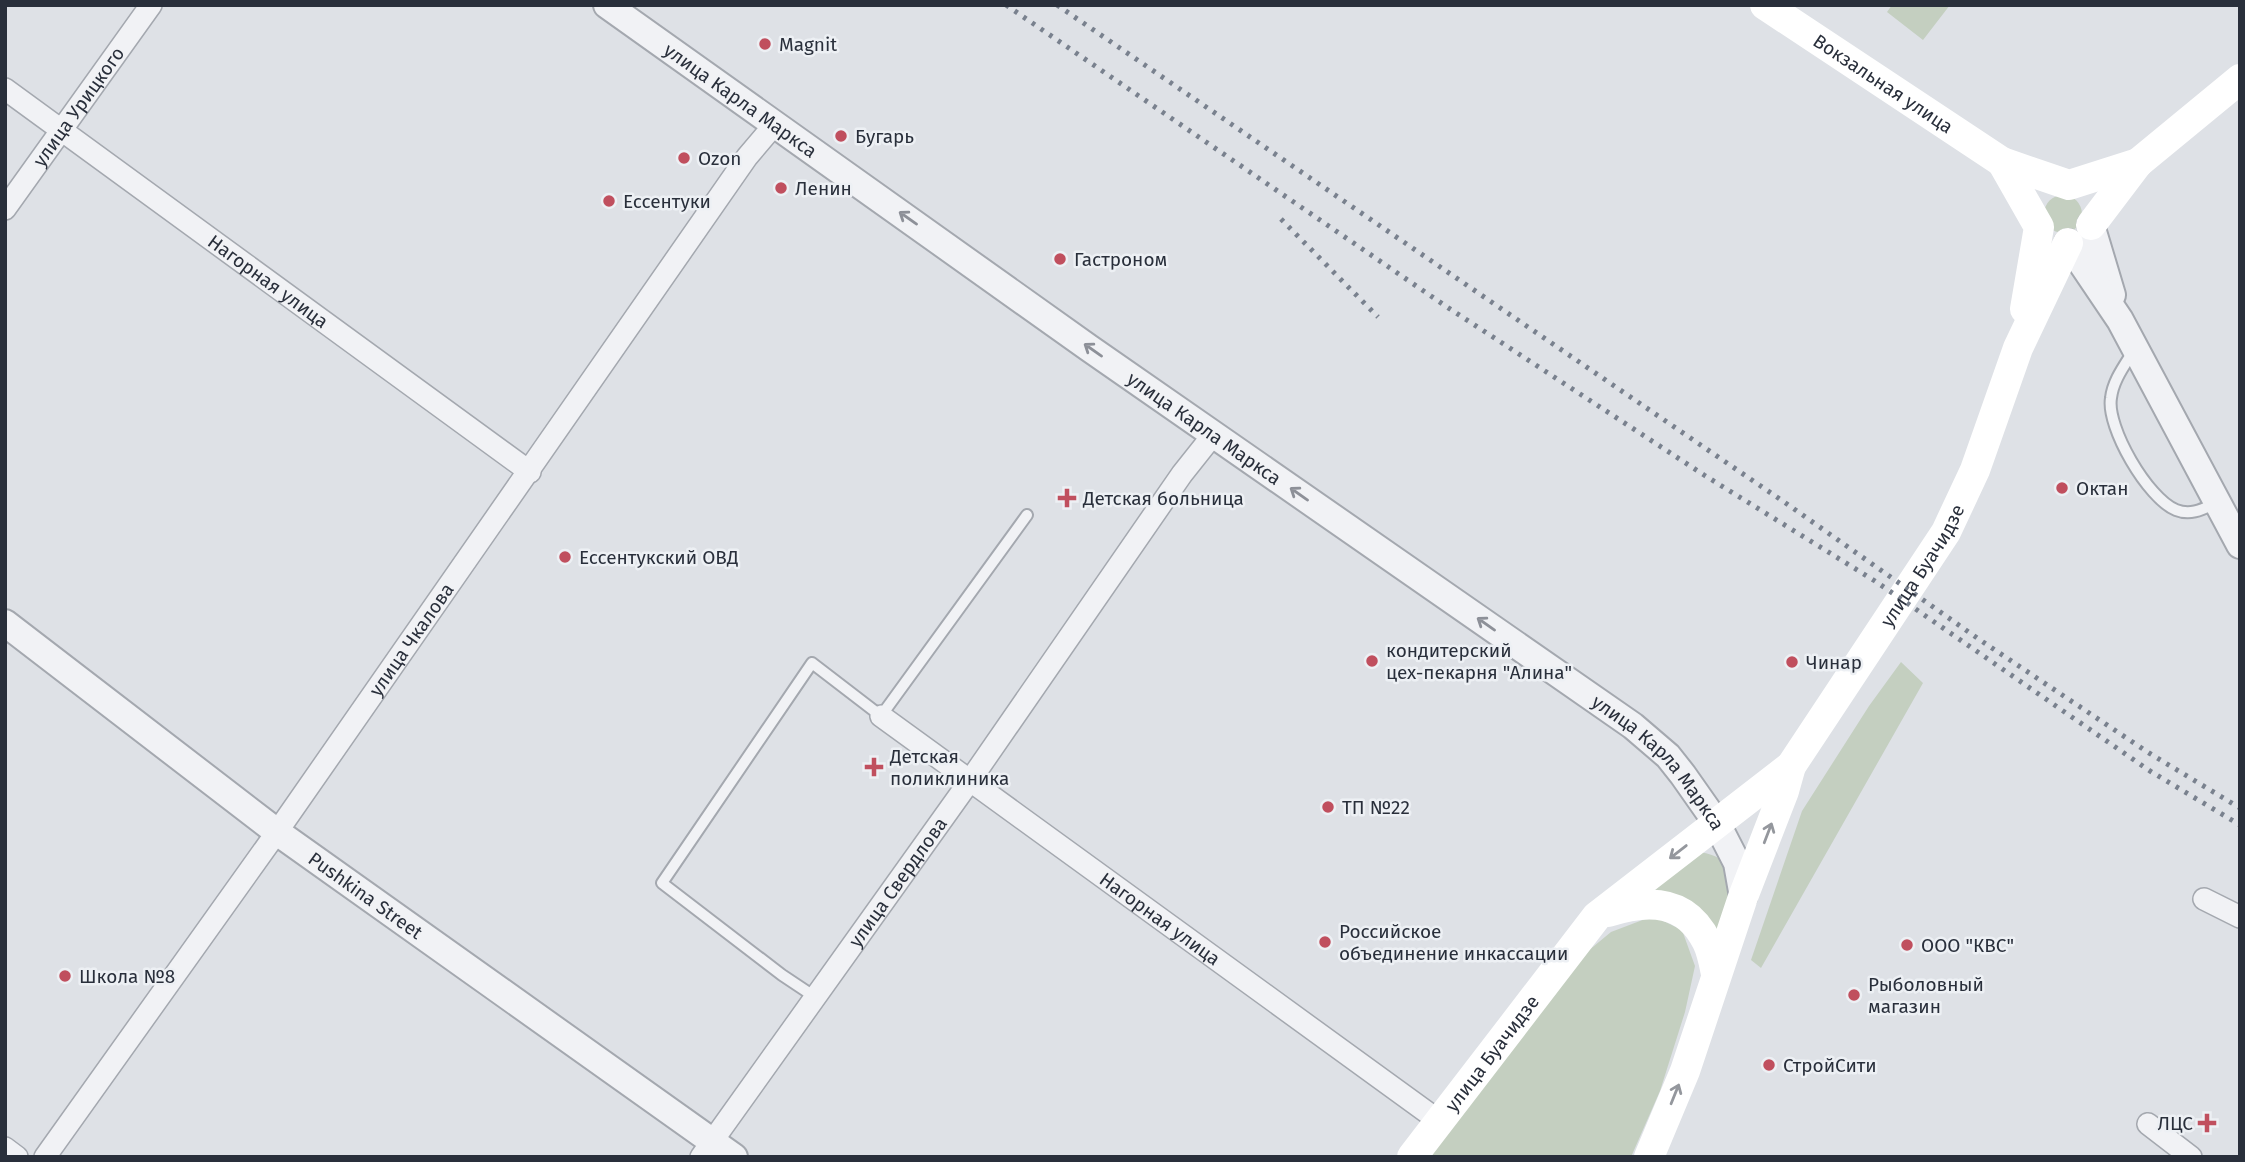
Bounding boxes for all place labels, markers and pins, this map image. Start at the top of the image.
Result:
place label: Magnit [779,33,837,56]
marker: Magnit [757,36,773,52]
place label: Бугарь [855,125,914,148]
marker: Бугарь [833,128,849,144]
place label: Ozon [698,147,741,170]
marker: Ozon [676,150,692,166]
place label: Ленин [795,177,852,200]
marker: Ленин [773,180,789,196]
place label: Ессентуки [623,190,711,213]
marker: Ессентуки [601,193,617,209]
place label: Гастроном [1074,248,1167,271]
marker: Гастроном [1052,251,1068,267]
place label: Октан [2076,477,2128,500]
marker: Октан [2054,480,2070,496]
place label: Детская больница [1082,487,1244,510]
marker: Детская больница [1057,488,1077,508]
place label: Ессентукский ОВД [579,546,739,569]
marker: Ессентукский ОВД [557,549,573,565]
place label: кондитерский цех-пекарня "Алина" [1386,639,1572,684]
place label: Чинар [1806,651,1862,674]
marker: кондитерский цех-пекарня "Алина" [1364,653,1380,669]
marker: Чинар [1784,654,1800,670]
place label: Детская поликлиника [889,745,1009,790]
marker: Детская поликлиника [864,757,884,777]
place label: ТП №22 [1342,796,1410,819]
marker: ТП №22 [1320,799,1336,815]
place label: Российское объединение инкассации [1339,920,1568,965]
marker: Российское объединение инкассации [1317,934,1333,950]
place label: ООО "КВС" [1921,934,2014,957]
marker: ООО "КВС" [1899,937,1915,953]
place label: Школа №8 [79,965,175,988]
marker: Школа №8 [57,968,73,984]
place label: Рыболовный магазин [1868,973,1984,1018]
marker: Рыболовный магазин [1846,987,1862,1003]
place label: СтройСити [1783,1054,1877,1077]
marker: СтройСити [1761,1057,1777,1073]
place label: ЛЦС [2157,1112,2193,1135]
marker: ЛЦС [2199,1115,2215,1131]

